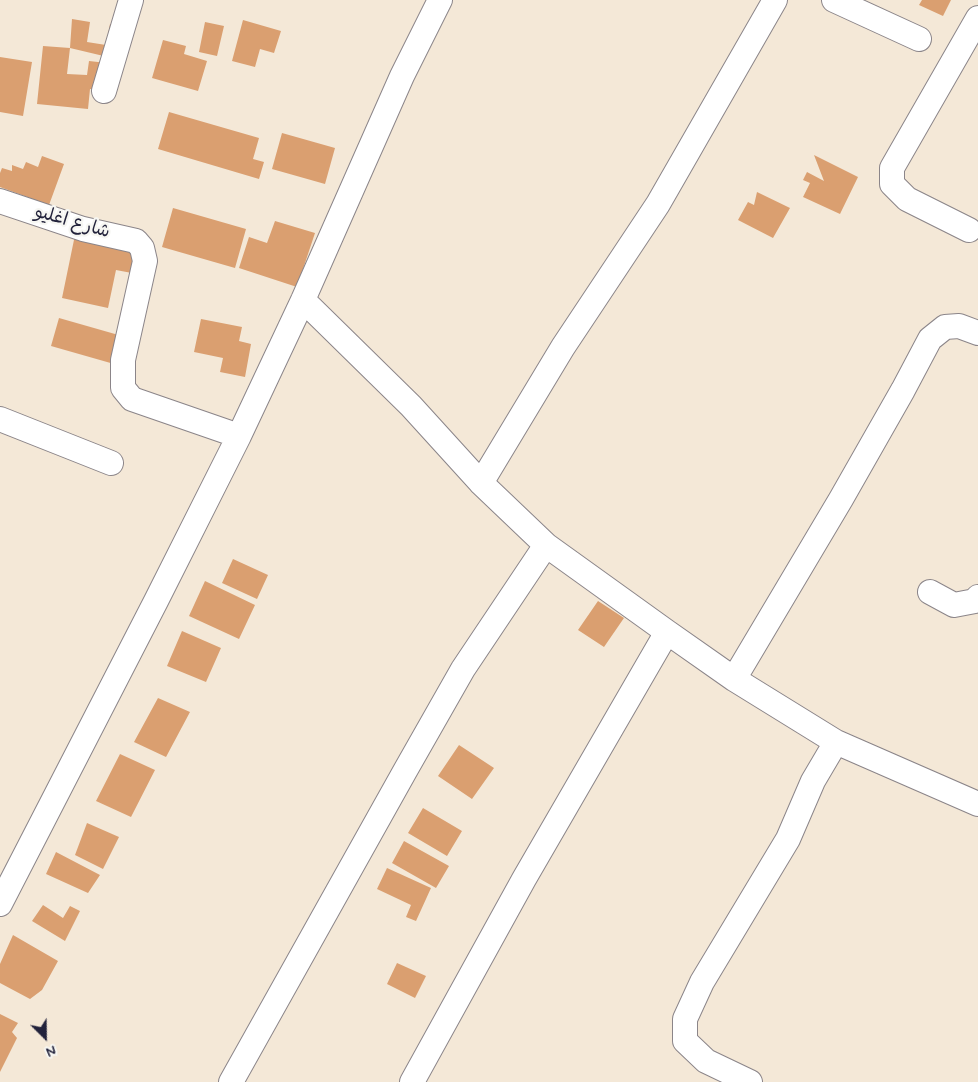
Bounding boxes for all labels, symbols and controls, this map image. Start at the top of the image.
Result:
street label: شارع اغليو [32,202,112,244]
north arrow [20,1012,70,1062]
text: N [43,1041,59,1061]

